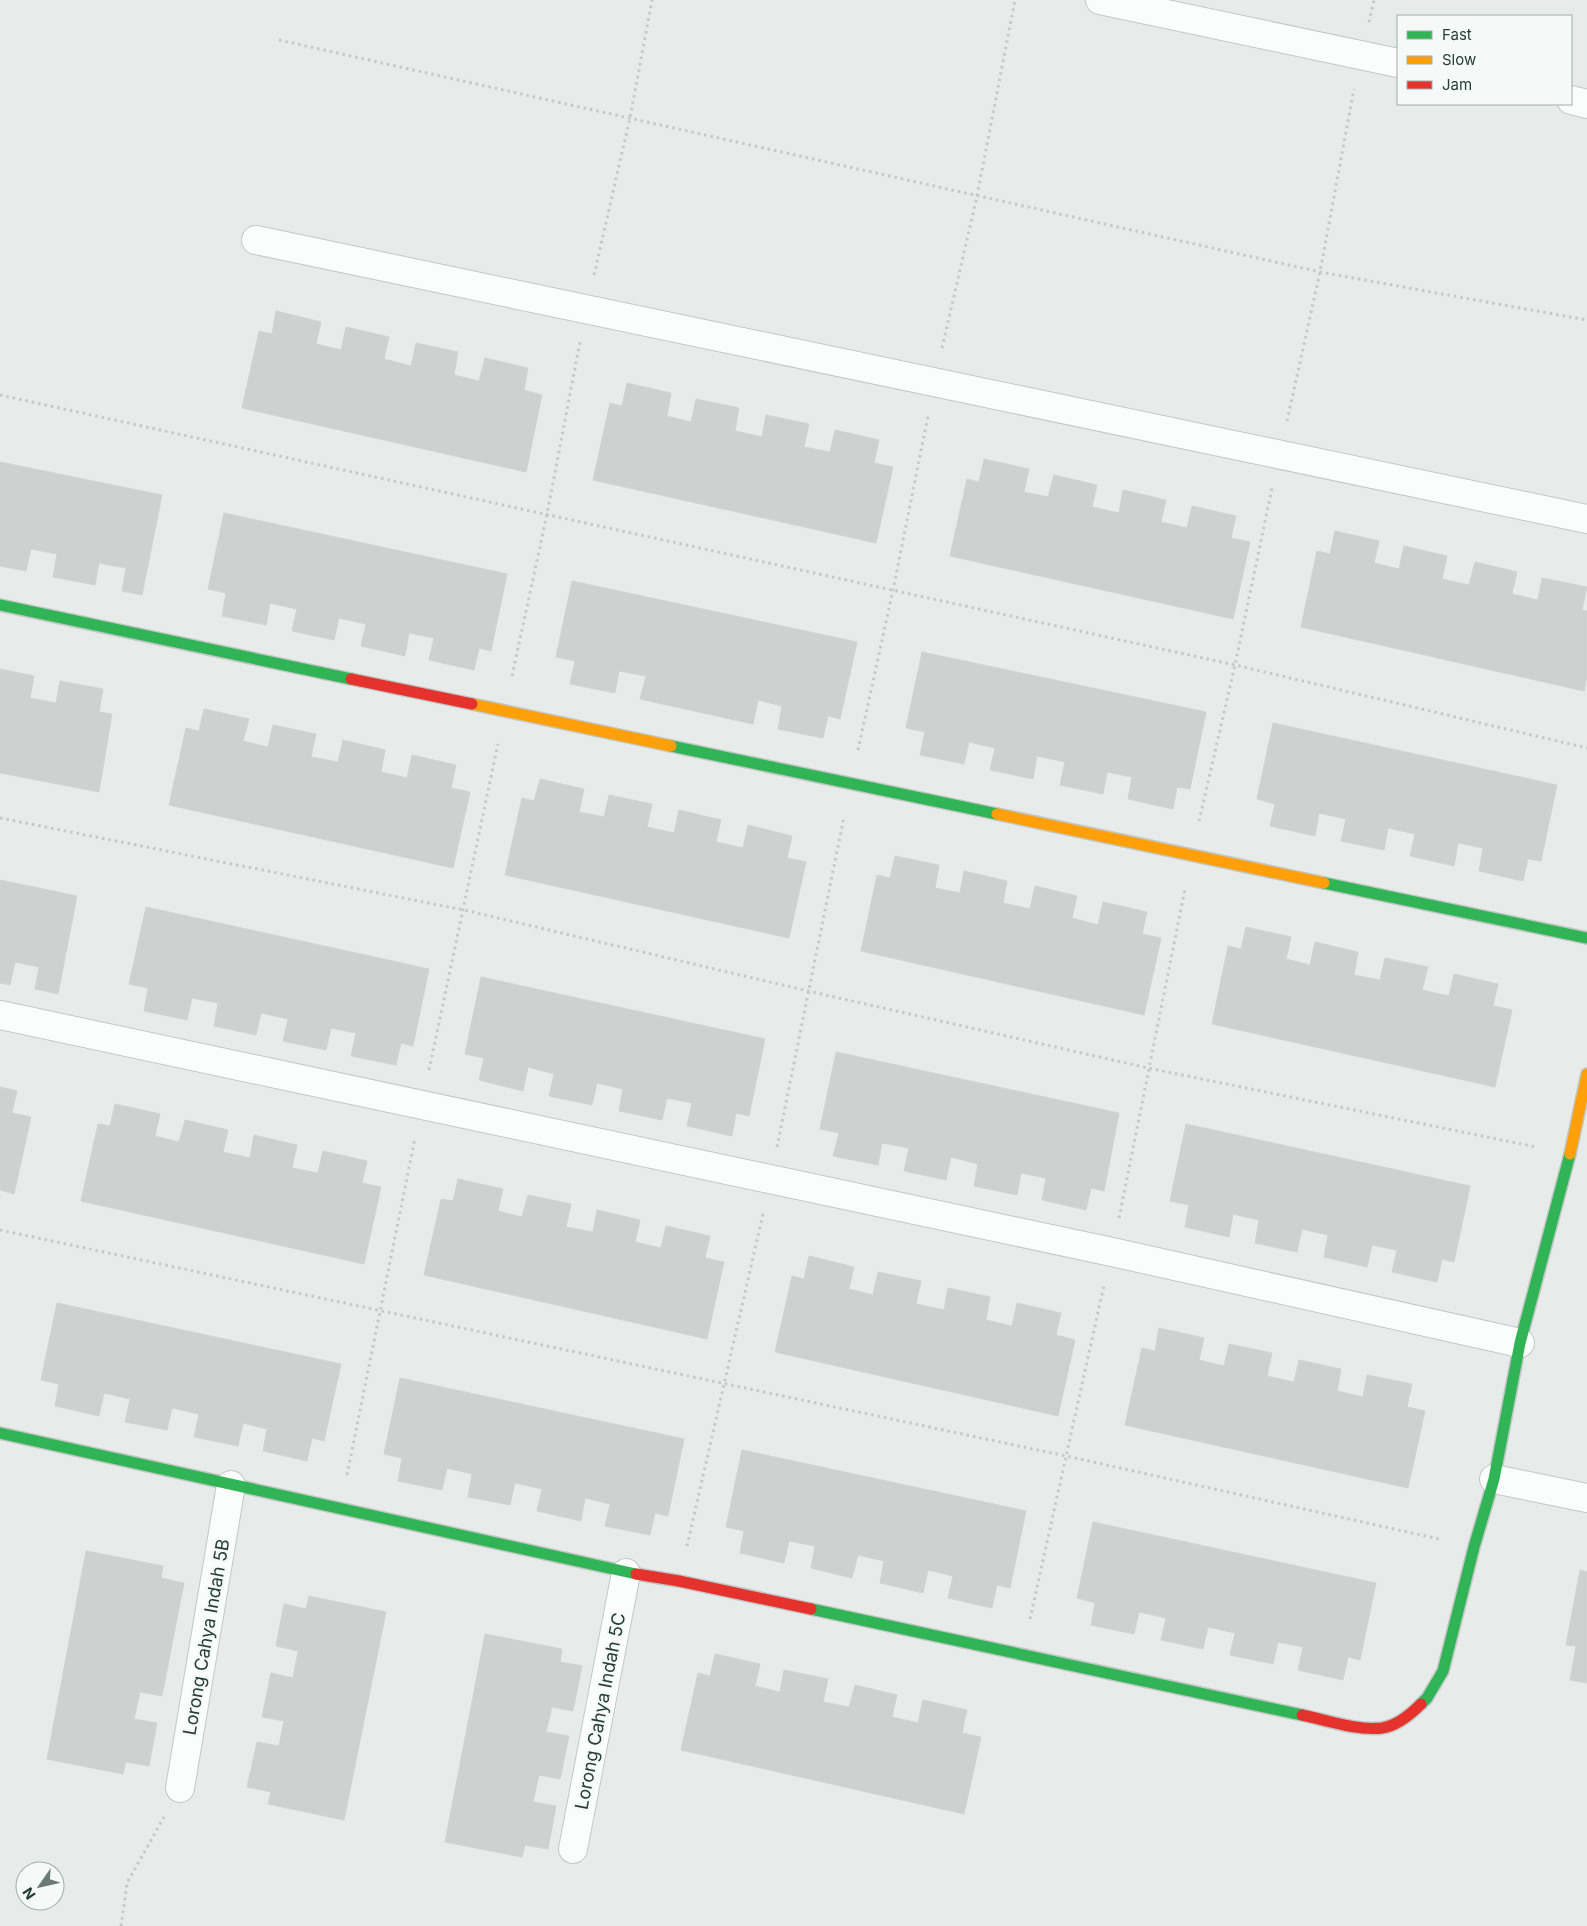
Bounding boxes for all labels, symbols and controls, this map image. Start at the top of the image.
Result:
legend [1397,15,1572,105]
text: Fast [1442,25,1472,44]
text: Slow [1442,50,1476,69]
text: Jam [1442,75,1472,94]
street label: Lorong Cahya Indah 5B [178,1537,234,1737]
street label: Lorong Cahya Indah 5C [571,1611,629,1811]
north arrow [15,1861,65,1911]
text: N [19,1884,39,1903]

